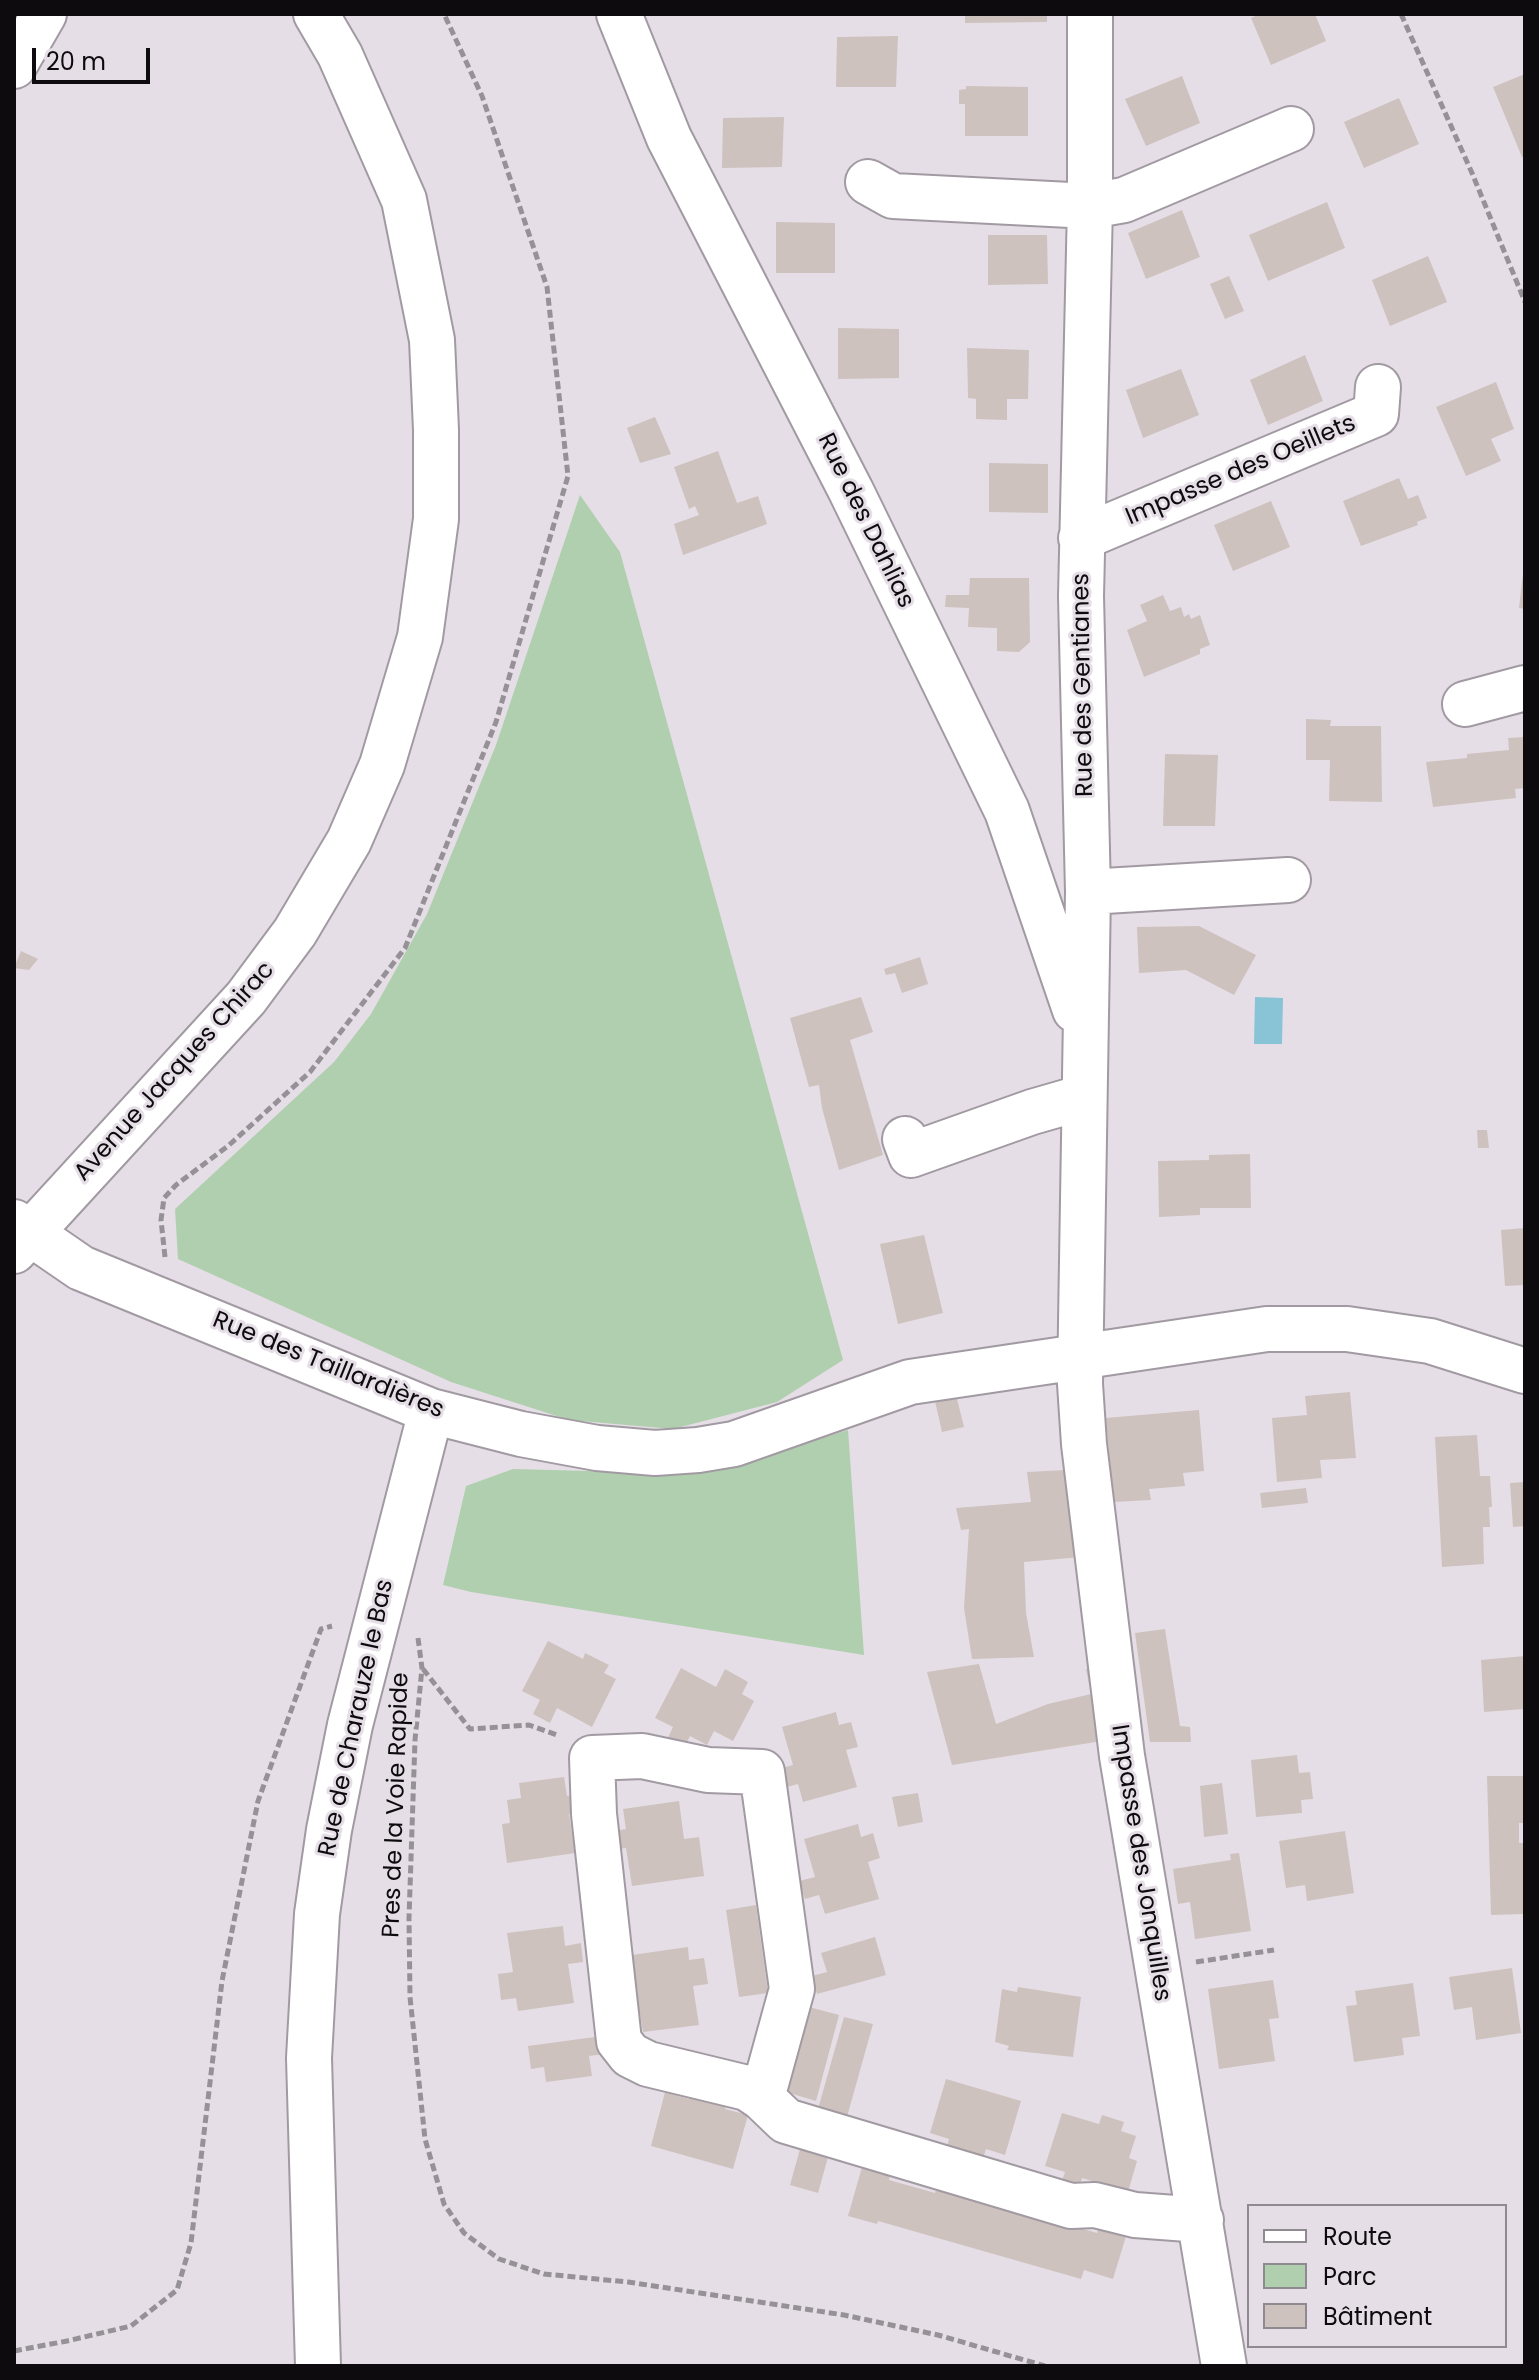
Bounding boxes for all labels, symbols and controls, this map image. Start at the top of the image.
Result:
scale bar [36,32,154,82]
text: 20 m [46,45,106,78]
street label: Impasse des Oeillets [1122,409,1360,533]
street label: Rue des Dahlias [810,429,920,613]
street label: Rue des Gentianes [1068,573,1100,797]
street label: Avenue Jacques Chirac [69,956,281,1188]
street label: Rue des Taillardières [208,1306,448,1426]
street label: Rue de Charauze le Bas [314,1577,400,1859]
street label: Pres de la Voie Rapide [378,1672,416,1938]
street label: Impasse des Jonquilles [1104,1723,1176,2003]
legend [1247,2204,1507,2348]
text: Route [1323,2220,1392,2253]
text: Parc [1323,2260,1377,2293]
text: Bâtiment [1323,2300,1432,2333]

